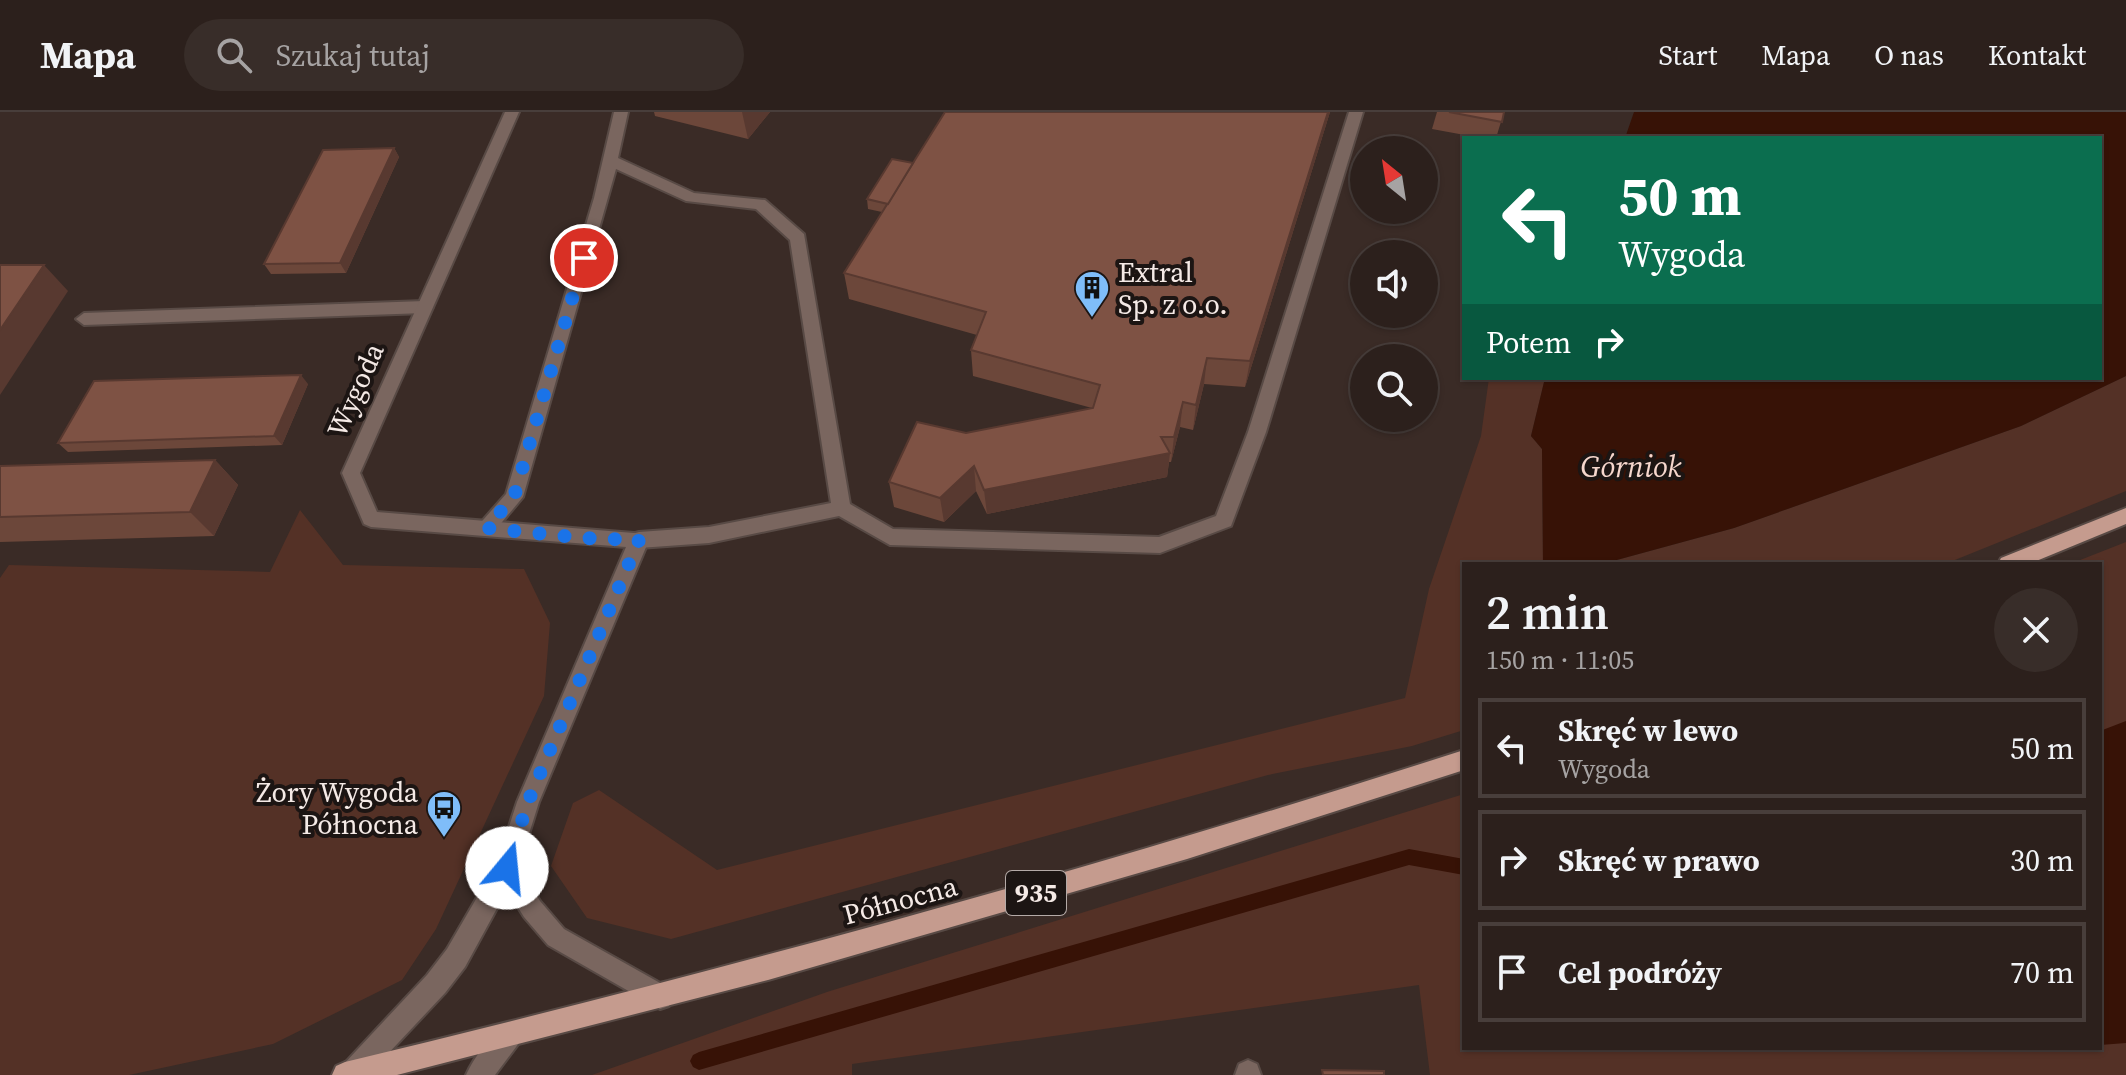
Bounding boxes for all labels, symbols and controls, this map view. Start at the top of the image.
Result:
search box [184,19,744,91]
text: Mapa [40,29,136,81]
icon: search [212,33,256,77]
text: Szukaj tutaj [276,35,430,76]
text: Start [1658,36,1717,74]
text: Mapa [1761,36,1830,74]
text: O nas [1874,36,1944,74]
text: Kontakt [1988,36,2086,74]
north arrow [1350,136,1438,224]
map controls [1350,136,1438,432]
text: 50 m [1618,157,1741,234]
icon: left [1486,168,1590,272]
pin [550,224,618,292]
text: Wygoda [1618,230,1745,279]
icon: arrive [562,236,606,280]
button: sound [1350,240,1438,328]
place label: Extral Sp. z o.o. [1118,253,1228,323]
building icon: Extral Sp. z o.o. [1073,269,1111,319]
icon: right [1587,320,1631,364]
text: Potem [1486,322,1571,363]
street label: Wygoda [317,336,393,443]
button: search [1350,344,1438,432]
water label: Górniok [1581,446,1682,487]
text: 2 min [1486,579,1609,645]
button: close [1994,588,2078,672]
text: 150 m · 11:05 [1486,642,1634,678]
text: Skręć w lewo [1558,710,1738,751]
icon: left [1490,726,1534,770]
text: 50 m [2010,728,2074,769]
text: Wygoda [1558,751,1650,787]
place label: Żory Wygoda Północna [256,773,419,843]
bus stop icon: Żory Wygoda Północna [425,789,463,839]
position arrow [465,826,549,910]
icon: right [1490,838,1534,882]
text: Skręć w prawo [1558,840,1760,881]
text: 30 m [2010,840,2074,881]
street label: Północna [839,866,962,933]
road number: 935 [1006,871,1066,915]
icon: arrive [1490,950,1534,994]
text: Cel podróży [1558,952,1722,993]
text: 70 m [2010,952,2074,993]

